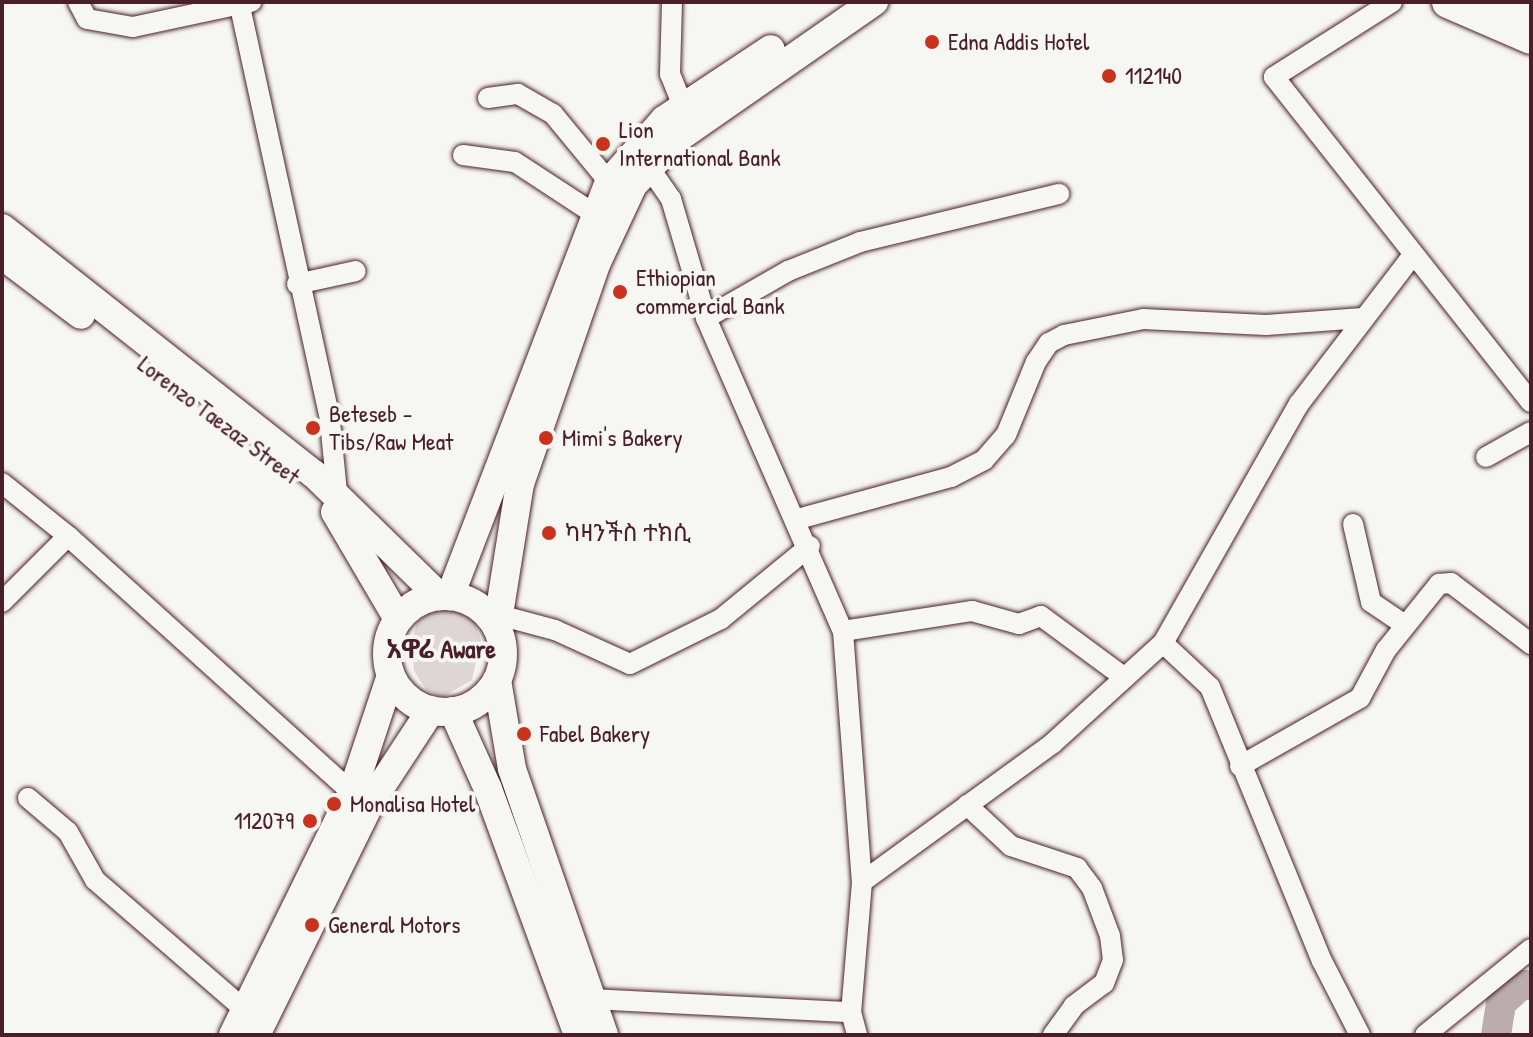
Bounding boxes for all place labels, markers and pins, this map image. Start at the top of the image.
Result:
place label: Edna Addis Hotel [948,28,1089,56]
marker: Edna Addis Hotel [923,33,941,51]
place label: 112140 [1125,62,1182,90]
marker: 112140 [1100,67,1118,85]
place label: Lion International Bank [619,116,781,172]
marker: Lion International Bank [594,135,612,153]
place label: Ethiopian commercial Bank [636,264,785,320]
marker: Ethiopian commercial Bank [611,283,629,301]
place label: Beteseb - Tibs/Raw Meat [329,400,453,456]
marker: Beteseb - Tibs/Raw Meat [304,419,322,437]
place label: Mimi's Bakery [562,424,683,452]
marker: Mimi's Bakery [537,429,555,447]
place label: ካዛንችስ ተክሲ [565,519,691,547]
marker: ካዛንችስ ተክሲ [540,524,558,542]
place label: Fabel Bakery [540,720,650,748]
marker: Fabel Bakery [515,725,533,743]
place label: Monalisa Hotel [350,790,475,818]
marker: Monalisa Hotel [325,795,343,813]
place label: 112079 [234,807,294,835]
marker: 112079 [301,812,319,830]
place label: General Motors [328,911,460,939]
marker: General Motors [303,916,321,934]

